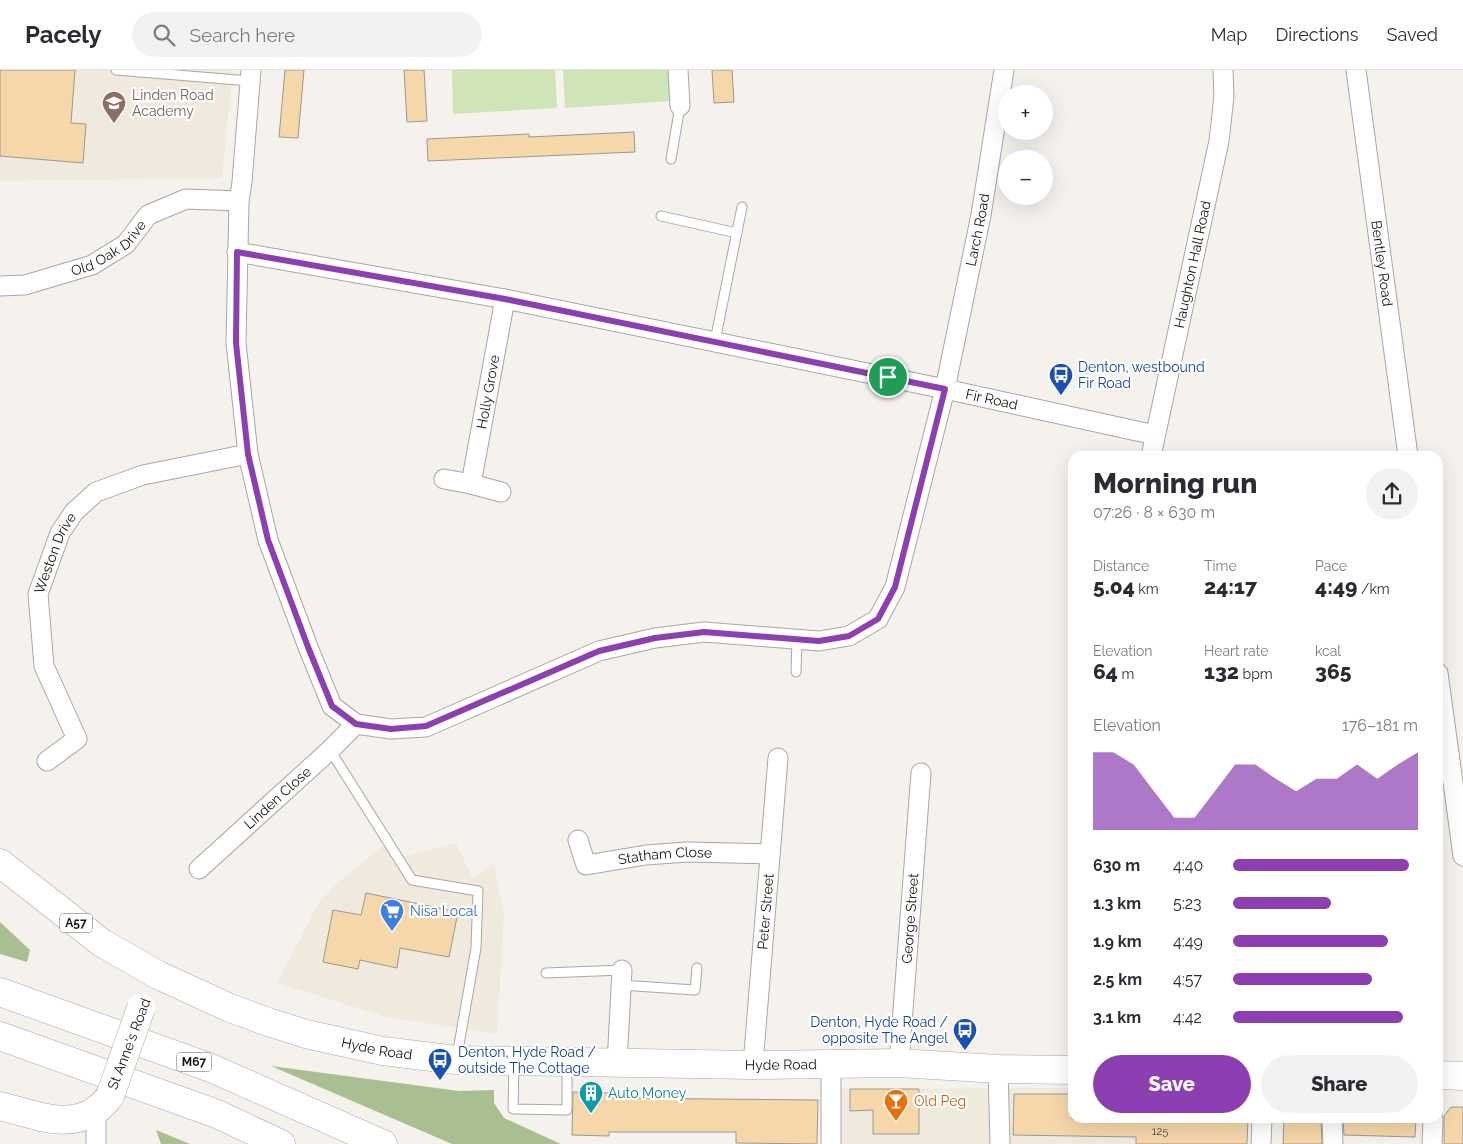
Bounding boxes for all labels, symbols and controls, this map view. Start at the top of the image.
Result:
search box [132,12,482,57]
text: Pacely [25,20,102,49]
icon: search [150,21,178,49]
text: Search here [190,24,295,46]
text: Map [1211,24,1247,45]
text: Directions [1275,24,1359,45]
text: Saved [1387,24,1438,45]
map controls [998,85,1053,205]
button: + [998,85,1053,140]
place label: Linden Road Academy [132,87,214,119]
school or university icon: Linden Road Academy [101,90,127,124]
button: − [998,150,1053,205]
street label: Larch Road [963,192,992,268]
street label: Haughton Hall Road [1171,199,1214,330]
street label: Old Oak Drive [69,217,149,279]
street label: Bentley Road [1368,219,1396,307]
street label: Holly Grove [473,354,503,430]
pin [867,356,909,398]
place label: Denton, westbound Fir Road [1078,359,1205,391]
bus stop icon: Denton, westbound Fir Road [1048,362,1074,396]
icon: arrive [874,363,902,391]
street label: Fir Road [964,386,1019,413]
text: Morning run [1093,467,1257,500]
button: share [1366,468,1418,520]
text: 07:26 · 8 × 630 m [1093,503,1215,522]
street label: Weston Drive [31,509,79,596]
text: Distance [1093,558,1149,574]
text: Time [1204,558,1237,574]
text: Pace [1315,558,1347,574]
text: 5.04 [1093,574,1135,599]
text: 24:17 [1204,574,1257,599]
text: 4:49 [1315,574,1357,599]
text: km [1135,581,1159,597]
text: /km [1357,581,1390,597]
text: Elevation [1093,643,1152,659]
text: Heart rate [1204,643,1268,659]
text: kcal [1315,643,1341,659]
text: 64 [1093,659,1118,684]
text: 132 [1204,659,1239,684]
text: 365 [1315,659,1351,684]
text: m [1118,666,1134,682]
text: bpm [1239,666,1273,682]
text: Elevation [1093,716,1161,735]
text: 176–181 m [1342,716,1418,735]
street label: Linden Close [241,763,314,832]
street label: Statham Close [617,844,712,868]
text: 630 m [1093,856,1140,875]
text: 4:40 [1173,856,1203,875]
street label: Peter Street [754,872,777,950]
street label: George Street [899,872,921,964]
text: 1.3 km [1093,894,1141,913]
text: 5:23 [1173,894,1202,913]
supermarket icon: Nisa Local [379,898,405,932]
place label: Nisa Local [410,903,477,919]
road number: A57 [60,914,92,932]
text: 1.9 km [1093,932,1142,951]
text: 4:49 [1173,932,1203,951]
text: 2.5 km [1093,970,1142,989]
text: 4:57 [1173,970,1202,989]
street label: St Anne's Road [104,996,154,1092]
text: 3.1 km [1093,1008,1141,1027]
text: 4:42 [1173,1008,1202,1027]
place label: Denton, Hyde Road / opposite The Angel [810,1014,949,1046]
bus stop icon: Denton, Hyde Road / opposite The Angel [952,1017,978,1051]
street label: Hyde Road [340,1034,413,1063]
place label: Denton, Hyde Road / outside The Cottage [458,1044,596,1076]
bus stop icon: Denton, Hyde Road / outside The Cottage [427,1047,453,1081]
road number: M67 [176,1052,212,1072]
button: Save [1093,1055,1251,1113]
button: Share [1261,1055,1418,1113]
street label: Hyde Road [745,1056,817,1073]
building icon: Auto Money [578,1080,604,1114]
place label: Auto Money [608,1085,687,1101]
bar icon: Old Peg [883,1088,909,1122]
place label: Old Peg [914,1093,966,1109]
house number: 125 [1152,1125,1168,1138]

